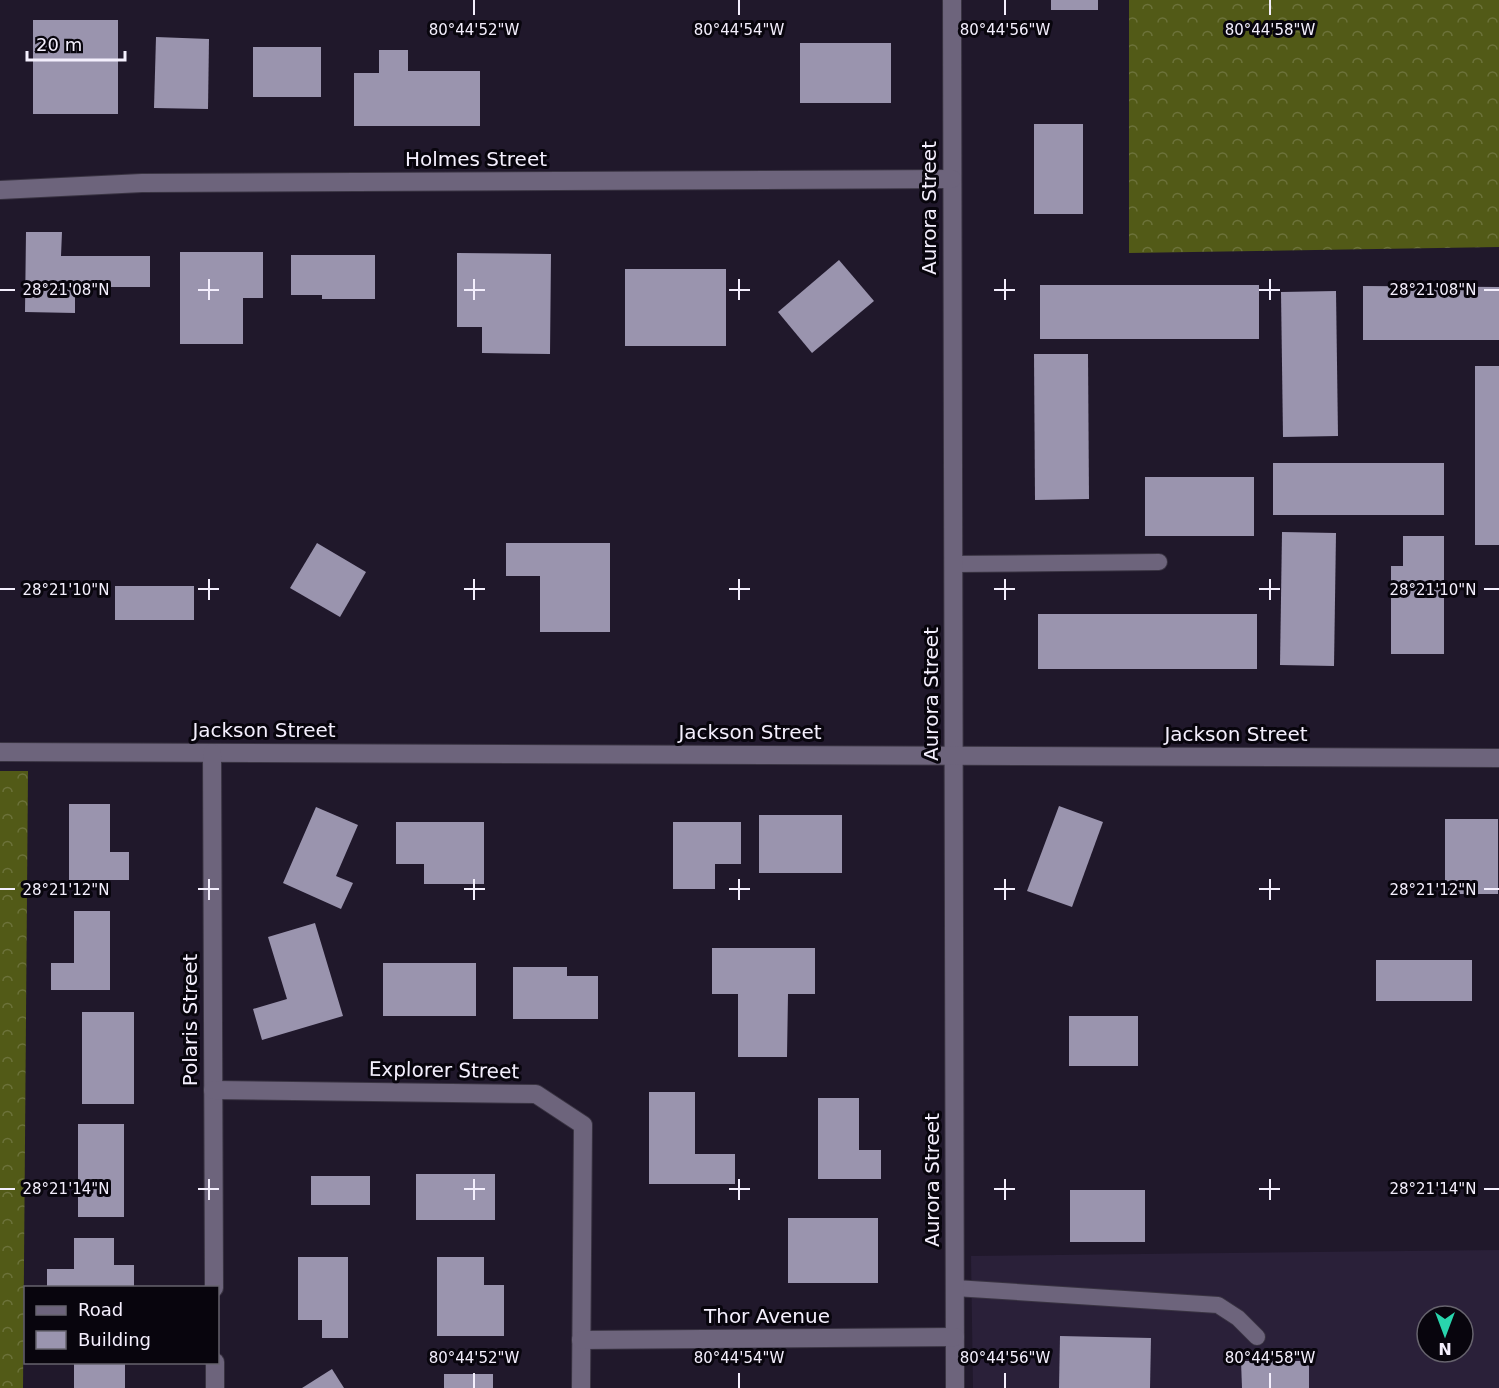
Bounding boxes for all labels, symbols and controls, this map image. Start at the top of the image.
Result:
text: 80°44'52"W [429,21,519,39]
text: 80°44'54"W [694,21,784,39]
text: 80°44'56"W [960,21,1050,39]
text: 80°44'58"W [1225,21,1315,39]
scale bar [27,24,124,62]
text: 20 m [36,34,82,55]
street label: Aurora Street [917,141,941,275]
street label: Holmes Street [405,147,547,171]
text: 28°21'08"N [22,281,110,299]
text: 28°21'08"N [1389,281,1477,299]
text: 28°21'10"N [22,581,110,599]
text: 28°21'10"N [1389,581,1477,599]
street label: Aurora Street [919,627,943,761]
street label: Jackson Street [190,718,336,742]
street label: Jackson Street [676,720,822,744]
street label: Jackson Street [1162,722,1308,746]
text: 28°21'12"N [22,881,110,899]
text: 28°21'12"N [1389,881,1477,899]
street label: Polaris Street [178,953,202,1086]
street label: Explorer Street [369,1057,520,1083]
street label: Aurora Street [920,1113,944,1247]
text: 28°21'14"N [22,1180,110,1198]
text: 28°21'14"N [1389,1180,1477,1198]
legend [24,1286,219,1364]
text: Road [78,1299,123,1320]
street label: Thor Avenue [703,1304,830,1328]
north arrow [1415,1304,1475,1364]
text: Building [78,1329,151,1350]
text: N [1438,1339,1452,1358]
text: 80°44'52"W [429,1349,519,1367]
text: 80°44'54"W [694,1349,784,1367]
text: 80°44'56"W [960,1349,1050,1367]
text: 80°44'58"W [1225,1349,1315,1367]

